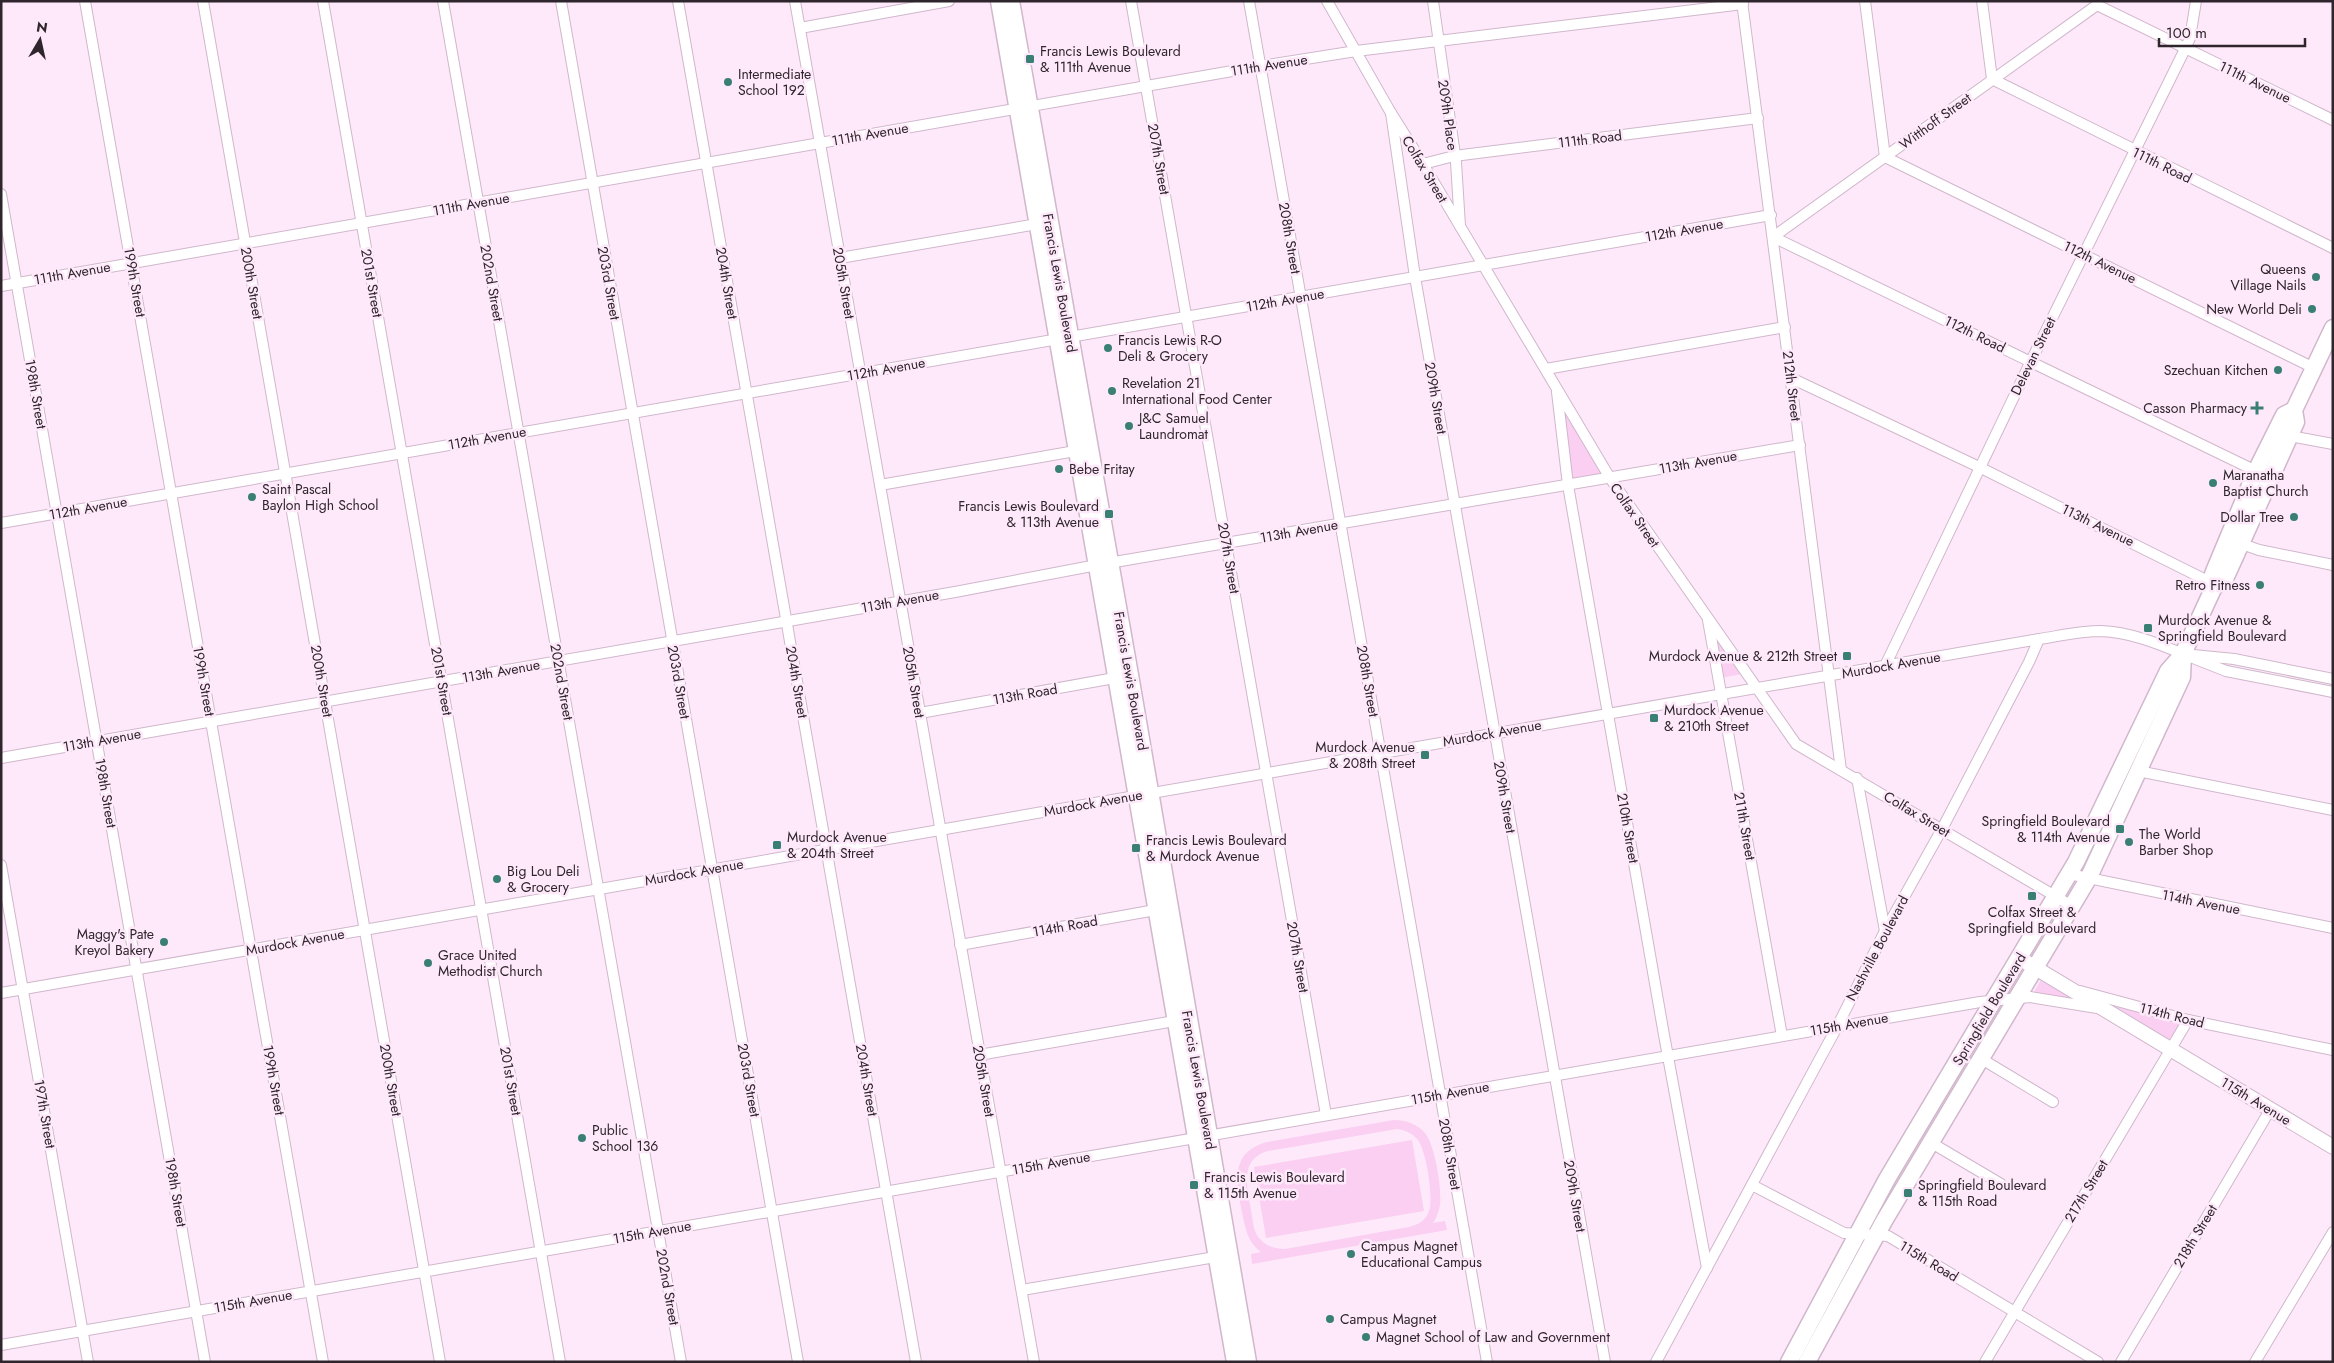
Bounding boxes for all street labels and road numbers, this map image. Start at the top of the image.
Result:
street label: 111th Avenue [1229,49,1309,81]
street label: 111th Avenue [2216,56,2294,108]
street label: 209th Place [1433,79,1463,151]
street label: Witthoff Street [1895,88,1976,154]
street label: 111th Avenue [830,117,910,151]
street label: 207th Street [1143,122,1175,197]
street label: 111th Road [1557,125,1623,153]
street label: Colfax Street [1397,132,1453,207]
street label: 111th Road [2129,142,2195,188]
street label: 111th Avenue [431,187,511,221]
street label: 208th Street [1274,201,1306,276]
street label: Francis Lewis Boulevard [1038,212,1082,354]
street label: 112th Avenue [1643,213,1725,247]
street label: 112th Avenue [2060,236,2140,288]
street label: 202nd Street [475,243,509,323]
street label: 199th Street [119,245,151,319]
street label: 200th Street [236,245,268,321]
street label: 203rd Street [593,245,625,322]
street label: 204th Street [711,245,743,321]
street label: 205th Street [828,246,860,321]
street label: 201st Street [356,247,388,319]
street label: 111th Avenue [32,256,112,290]
street label: 112th Avenue [1244,283,1326,317]
street label: 112th Road [1941,311,2009,357]
street label: Delevan Street [2005,313,2061,398]
street label: 212th Street [1778,350,1806,423]
street label: 112th Avenue [845,352,927,386]
street label: 198th Street [20,358,52,431]
street label: 209th Street [1420,360,1452,436]
street label: 112th Avenue [446,421,528,455]
street label: 113th Avenue [1657,445,1739,479]
street label: Colfax Street [1605,479,1665,552]
street label: 112th Avenue [47,491,129,525]
street label: 113th Avenue [2058,499,2138,551]
street label: 113th Avenue [1258,514,1340,548]
street label: 207th Street [1213,521,1245,596]
street label: 113th Avenue [859,584,941,618]
street label: Francis Lewis Boulevard [1109,610,1153,752]
street label: 202nd Street [545,642,579,722]
street label: 200th Street [306,643,338,719]
street label: 199th Street [188,644,220,718]
street label: 203rd Street [663,644,695,721]
street label: 204th Street [781,644,813,720]
street label: 208th Street [1352,644,1384,719]
street label: 201st Street [426,645,458,717]
street label: 205th Street [898,645,930,720]
street label: Murdock Avenue [1840,646,1942,684]
street label: 113th Avenue [460,654,542,688]
street label: 113th Road [991,678,1059,710]
street label: Murdock Avenue [1441,714,1543,752]
street label: 113th Avenue [61,723,143,757]
street label: 198th Street [90,757,122,830]
street label: 209th Street [1489,759,1521,835]
street label: Murdock Avenue [1042,784,1144,822]
street label: Colfax Street [1880,786,1955,842]
street label: 211th Street [1729,790,1761,862]
street label: 210th Street [1612,791,1644,865]
street label: Murdock Avenue [643,853,745,891]
street label: 114th Avenue [2160,885,2242,919]
street label: Nashville Boulevard [1841,892,1913,1004]
street label: 114th Road [1031,910,1099,942]
street label: 207th Street [1282,920,1314,995]
street label: Murdock Avenue [244,923,346,961]
street label: Springfield Boulevard [1947,949,2031,1069]
street label: 114th Road [2138,997,2206,1033]
street label: 115th Avenue [1808,1007,1890,1041]
street label: Francis Lewis Boulevard [1177,1009,1221,1151]
street label: 200th Street [375,1042,407,1118]
street label: 203rd Street [733,1042,765,1119]
street label: 204th Street [851,1042,883,1118]
street label: 199th Street [258,1043,290,1117]
street label: 205th Street [968,1044,1000,1119]
street label: 201st Street [495,1045,527,1117]
street label: 115th Avenue [2217,1072,2295,1130]
street label: 115th Avenue [1409,1076,1491,1110]
street label: 197th Street [29,1078,61,1151]
street label: 208th Street [1434,1117,1466,1192]
street label: 115th Avenue [1010,1146,1092,1180]
street label: 217th Street [2059,1155,2113,1226]
street label: 198th Street [160,1156,192,1229]
street label: 209th Street [1559,1158,1591,1234]
street label: 218th Street [2168,1200,2222,1271]
street label: 115th Avenue [611,1215,693,1249]
street label: 115th Road [1896,1236,1962,1286]
street label: 202nd Street [651,1247,685,1327]
street label: 115th Avenue [212,1284,294,1318]

